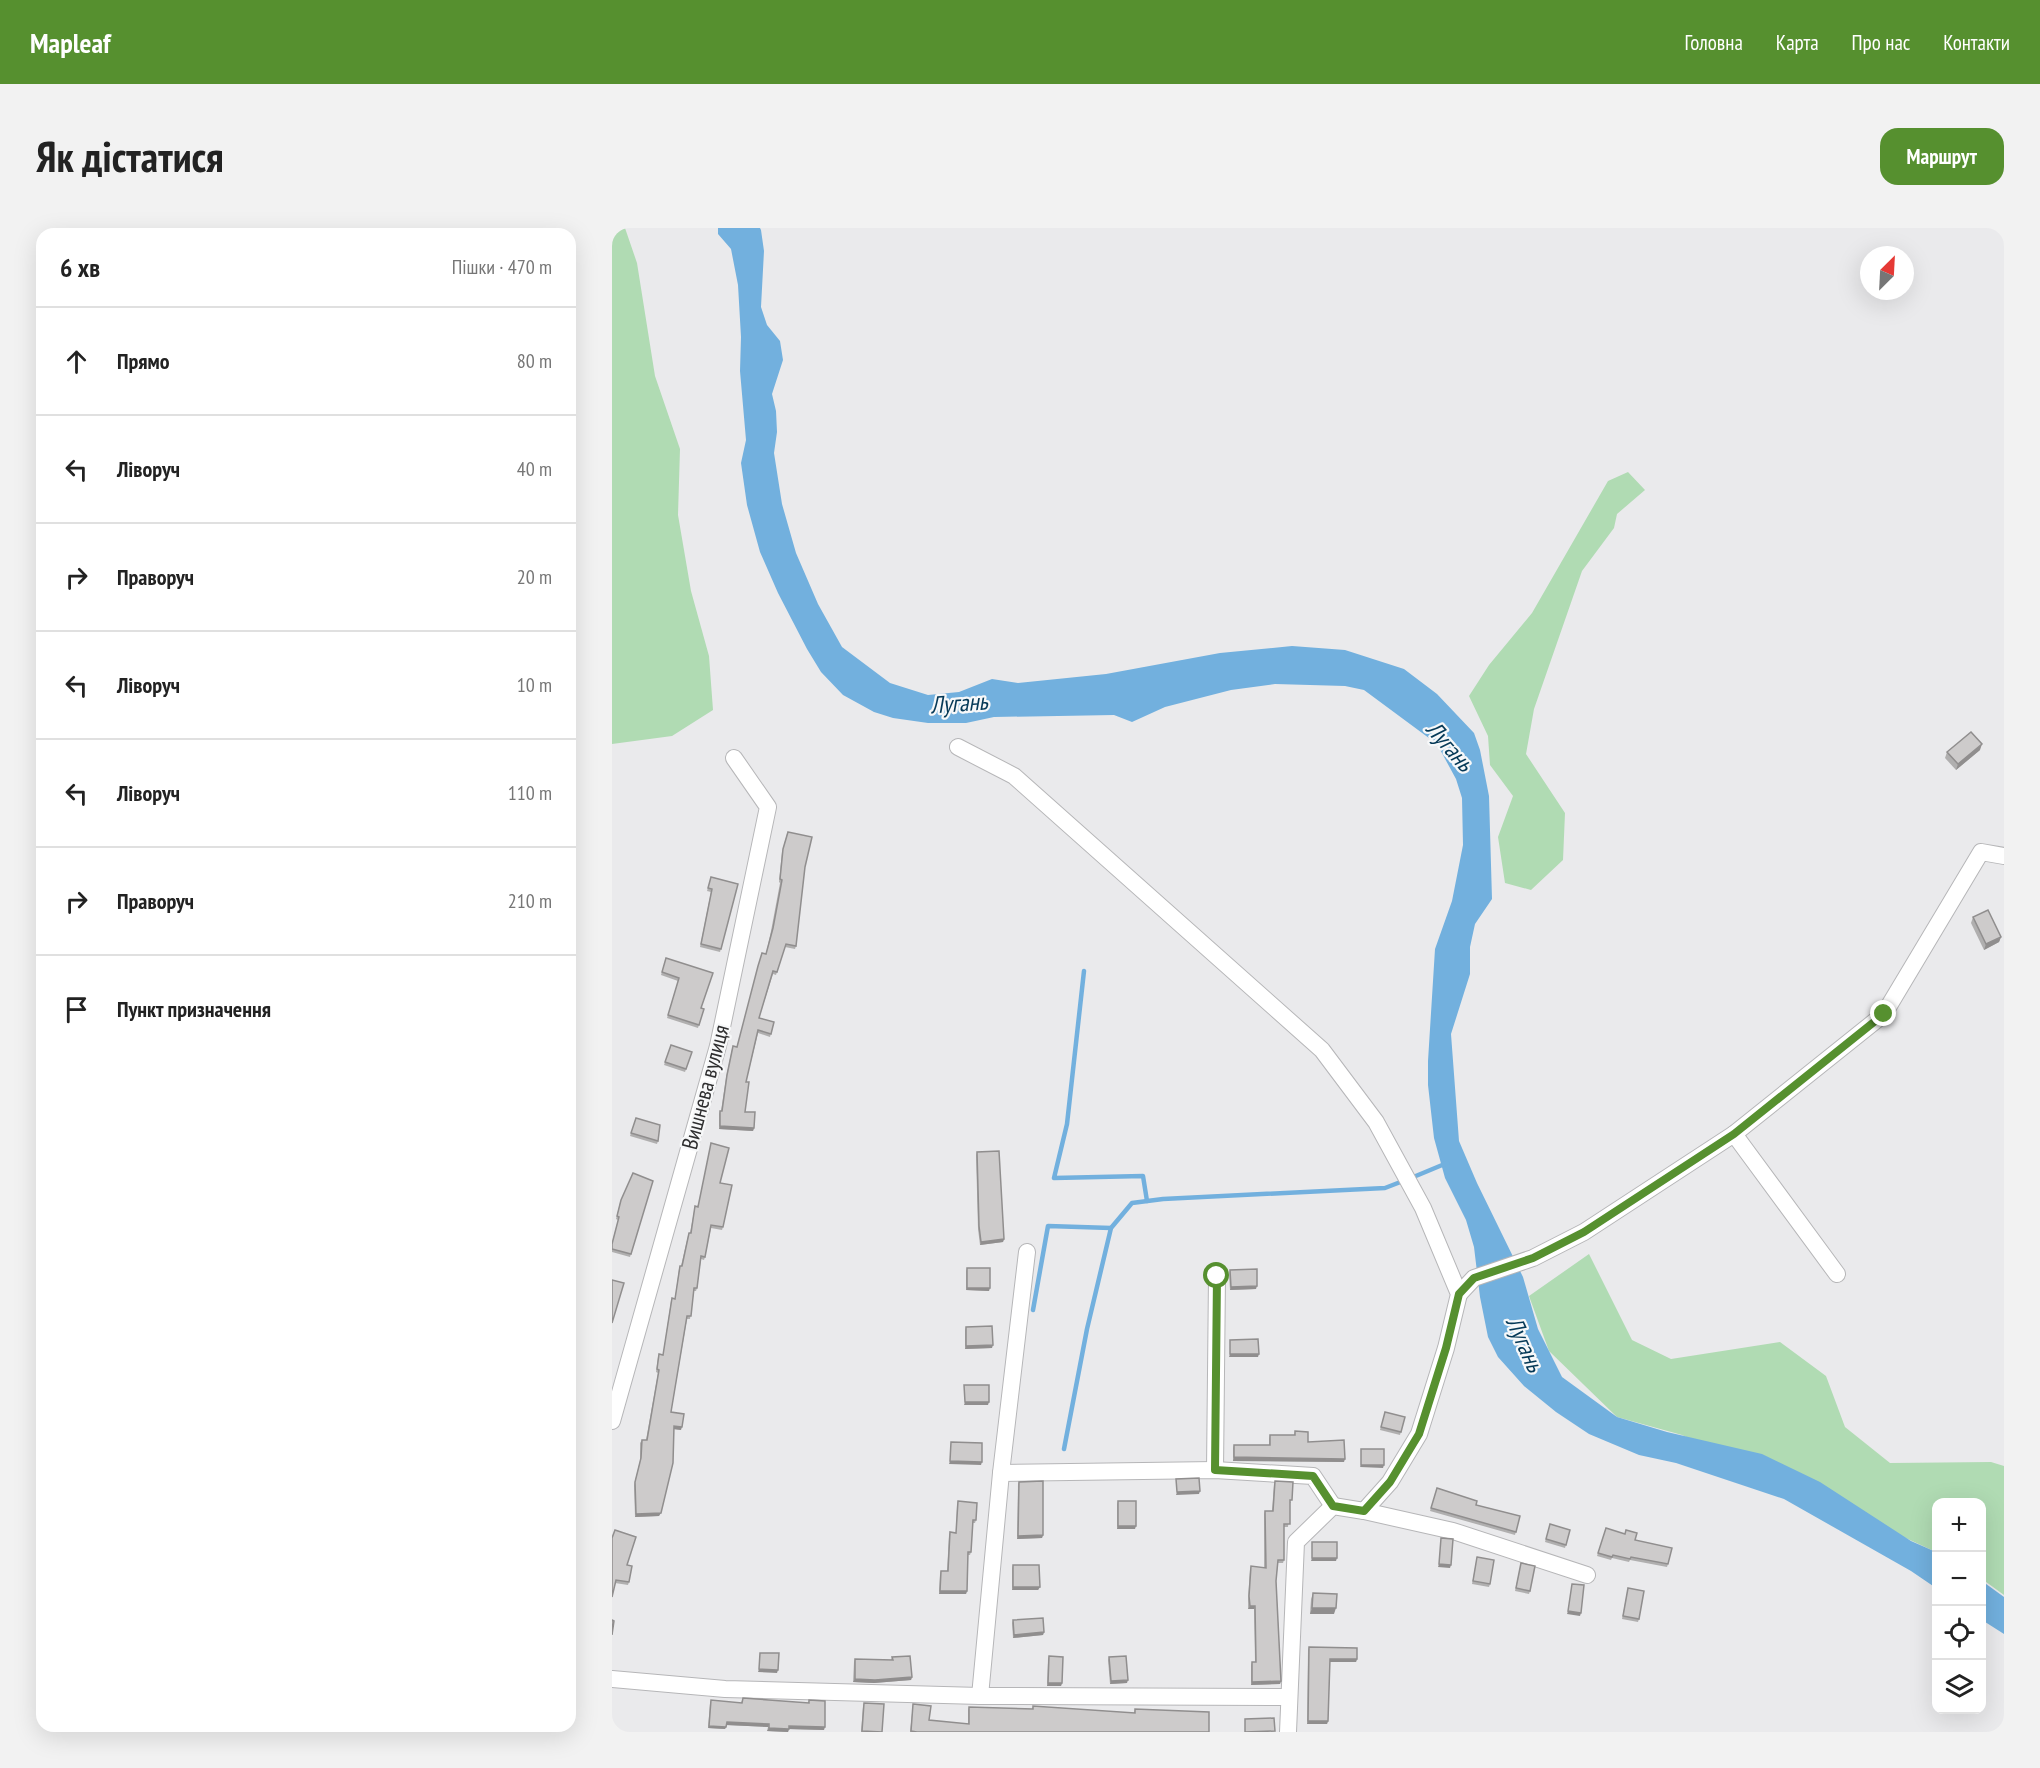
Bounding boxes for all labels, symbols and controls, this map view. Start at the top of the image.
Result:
text: Mapleaf [30,24,111,61]
text: Головна [1685,29,1743,56]
text: Карта [1776,29,1819,56]
text: Про нас [1852,29,1910,56]
text: Контакти [1943,29,2010,56]
button: Маршрут [1880,128,2004,185]
text: Як дістатися [36,129,224,184]
north arrow [1860,246,1914,300]
text: 6 хв [60,251,100,284]
text: Пішки · 470 m [452,254,552,280]
icon: ahead [60,345,93,378]
text: Прямо [117,347,170,375]
text: 80 m [517,348,552,374]
icon: left [60,453,93,486]
text: Ліворуч [117,455,180,483]
text: 40 m [517,456,552,482]
icon: right [60,561,93,594]
text: Праворуч [117,563,194,591]
text: 20 m [517,564,552,590]
icon: left [60,669,93,702]
text: Ліворуч [117,671,180,699]
text: 10 m [517,672,552,698]
water label: Лугань [928,685,990,721]
water label: Лугань [1419,713,1481,778]
icon: left [60,777,93,810]
text: Ліворуч [117,779,180,807]
text: 110 m [508,780,552,806]
icon: right [60,885,93,918]
text: Праворуч [117,887,194,915]
text: 210 m [508,888,552,914]
icon: arrive [60,993,93,1026]
text: Пункт призначення [117,995,271,1023]
route end [1870,1000,1896,1026]
street label: Вишнева вулиця [675,1022,735,1152]
route start [1203,1262,1229,1288]
water label: Лугань [1499,1311,1551,1377]
map controls [1932,1498,1986,1714]
button: + [1932,1498,1986,1552]
button: − [1932,1552,1986,1606]
button: locate [1932,1606,1986,1660]
button: layers [1932,1660,1986,1714]

